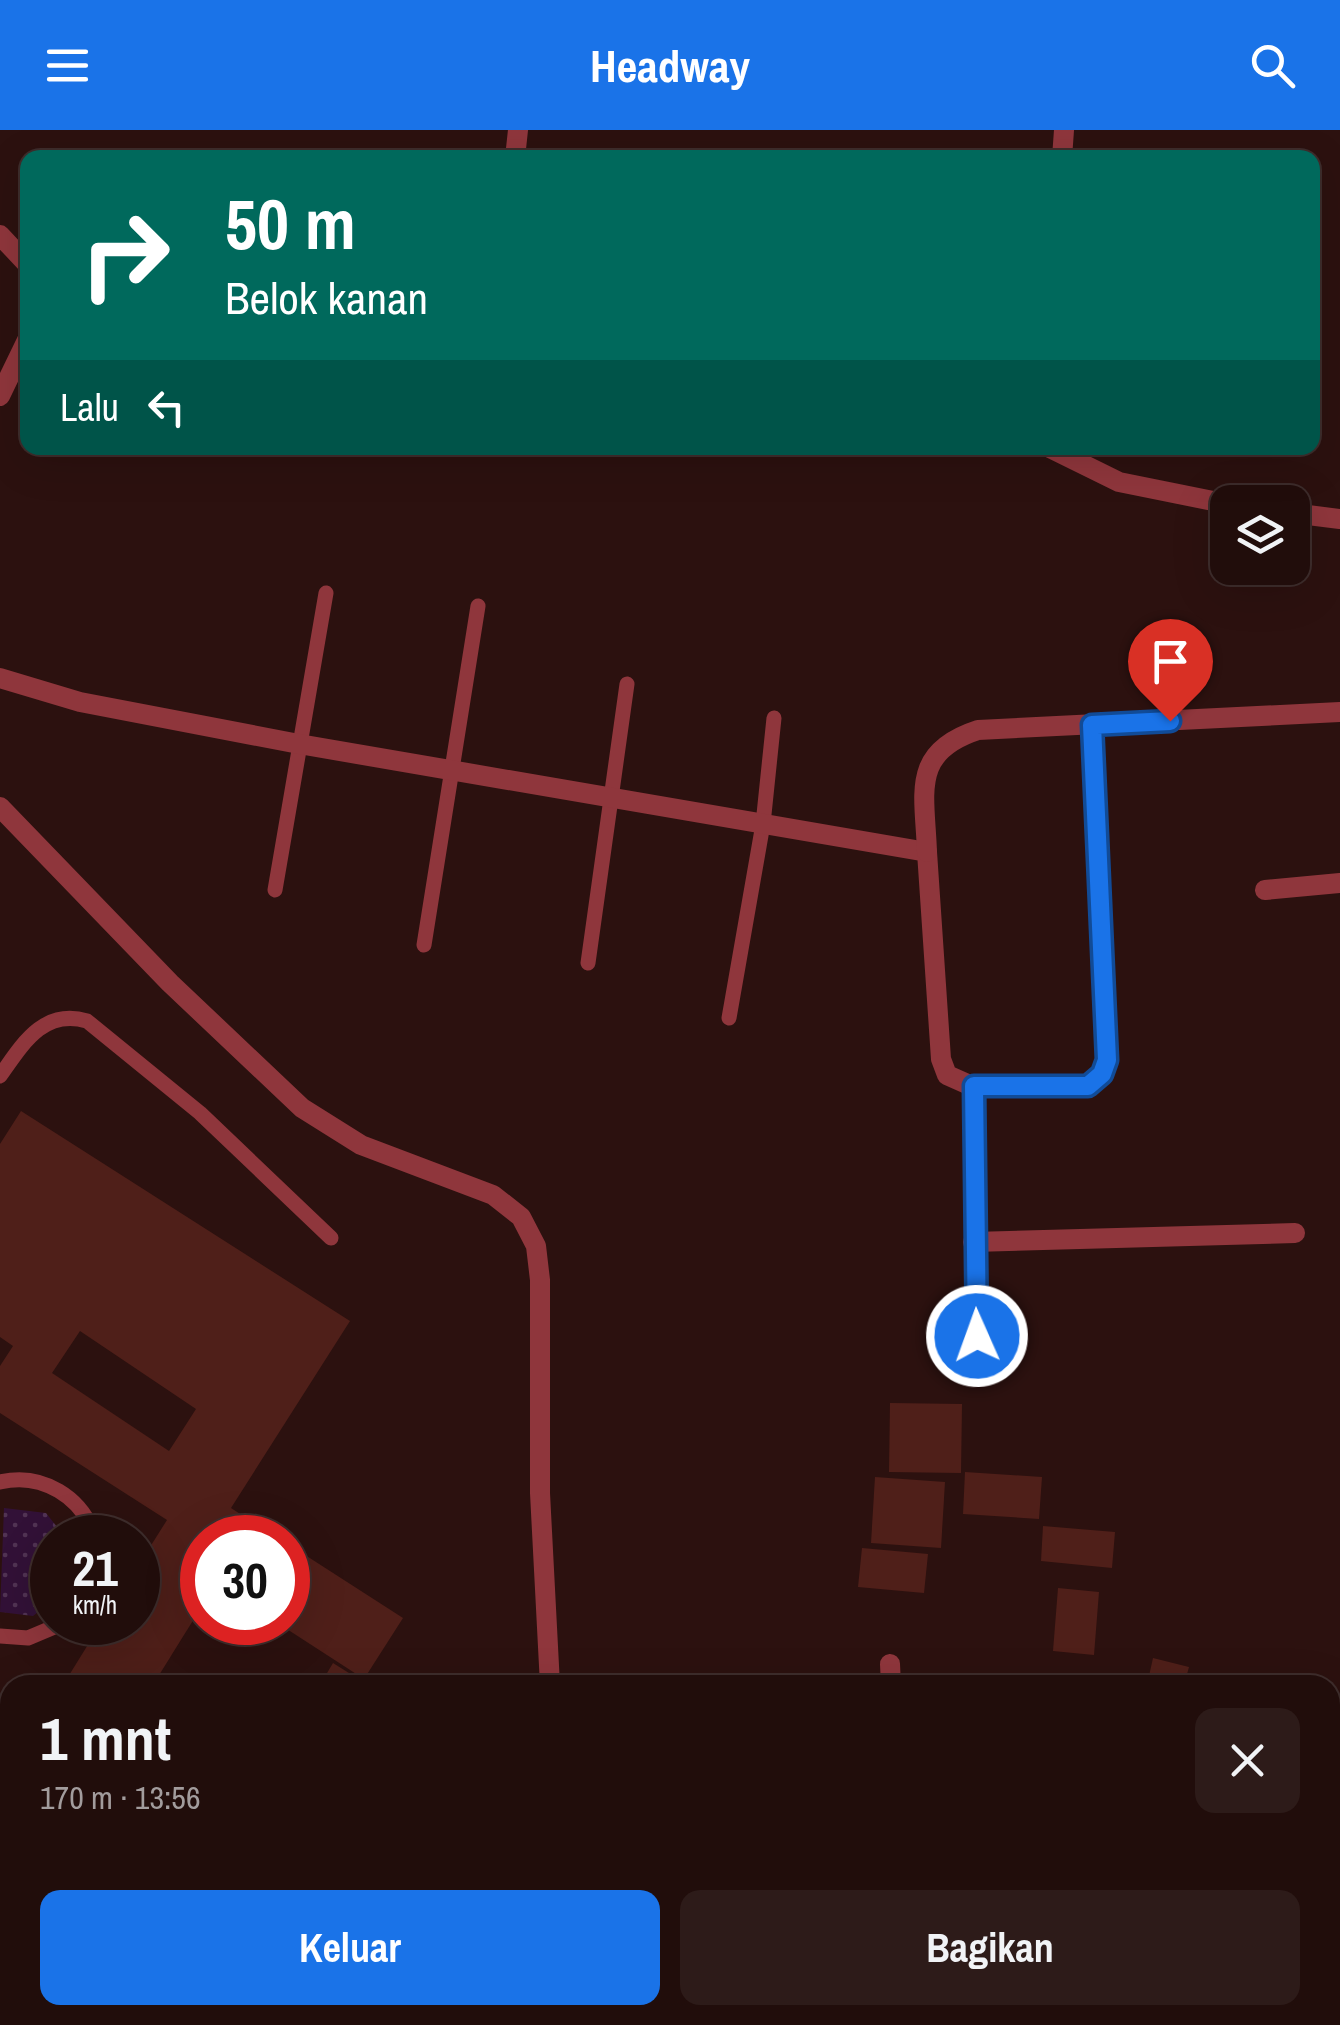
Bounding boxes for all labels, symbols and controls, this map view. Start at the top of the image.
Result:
text: Headway [590,35,750,96]
icon: menu [40,38,95,93]
icon: search [1245,38,1300,93]
text: 50 m [225,177,356,271]
icon: right [60,190,190,320]
text: Belok kanan [225,267,428,328]
icon: left [139,380,194,435]
text: Lalu [60,382,119,433]
map controls [1210,485,1310,585]
button: layers [1210,485,1310,585]
pin [1128,619,1213,722]
icon: arrive [1143,634,1198,689]
position arrow [925,1284,1029,1388]
speed limit sign: 30 [180,1515,310,1645]
text: 21 [72,1534,118,1602]
text: km/h [73,1588,117,1622]
text: 1 mnt [40,1698,171,1779]
button: close [1195,1708,1300,1813]
text: 170 m · 13:56 [40,1776,200,1819]
button: Keluar [40,1890,660,2005]
button: Bagikan [680,1890,1300,2005]

